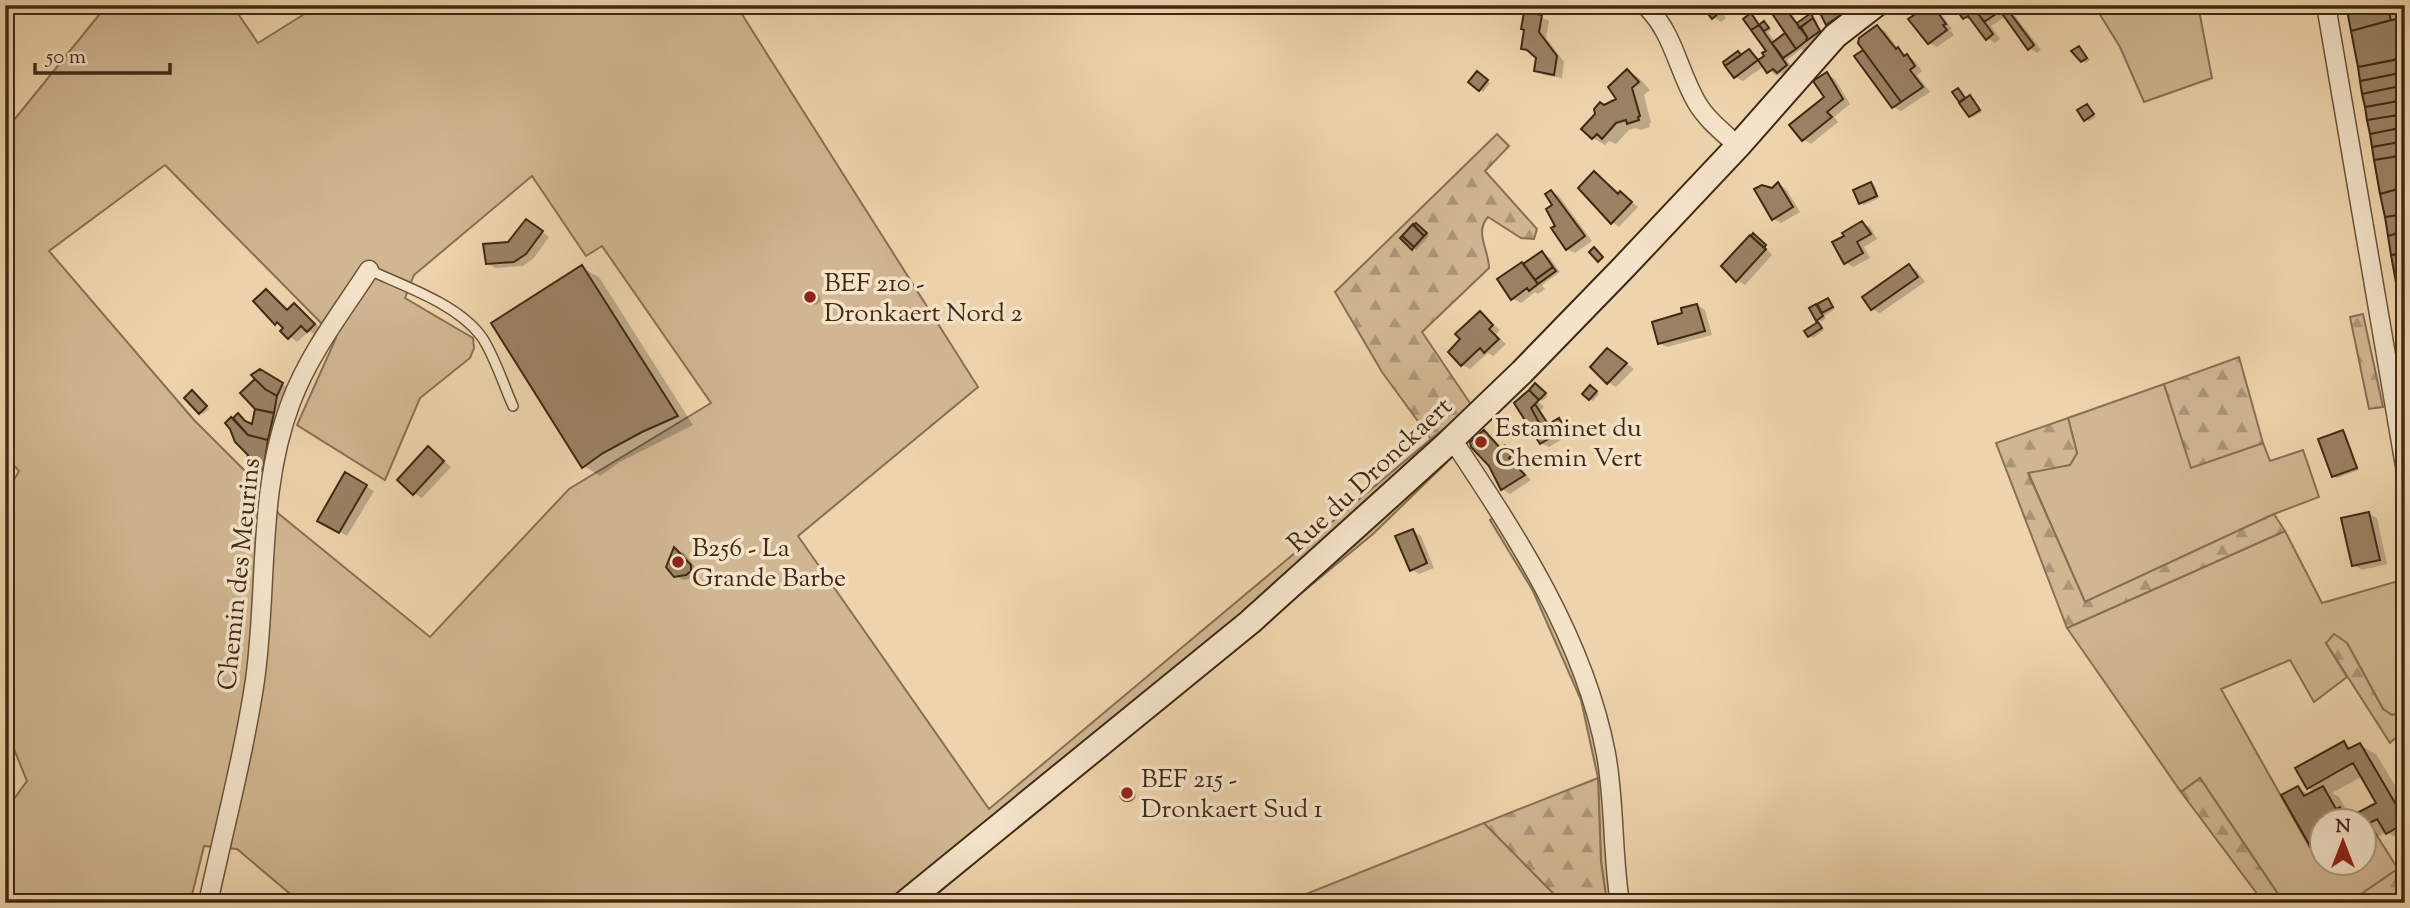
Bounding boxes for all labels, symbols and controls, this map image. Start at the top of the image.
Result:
scale bar [35,32,170,76]
text: 50 m [45,43,86,73]
place label: BEF 210 - Dronkaert Nord 2 [824,266,1023,333]
marker: BEF 210 - Dronkaert Nord 2 [802,289,818,305]
street label: Rue du Dronckaert [1280,389,1461,562]
place label: Estaminet du Chemin Vert [1495,411,1642,478]
marker: Estaminet du Chemin Vert [1473,434,1489,450]
street label: Chemin des Meurins [210,456,271,692]
place label: B256 - La Grande Barbe [692,531,846,598]
marker: B256 - La Grande Barbe [670,554,686,570]
place label: BEF 215 - Dronkaert Sud 1 [1141,762,1323,829]
marker: BEF 215 - Dronkaert Sud 1 [1119,785,1135,801]
north arrow [2308,806,2378,876]
text: N [2335,814,2351,841]

